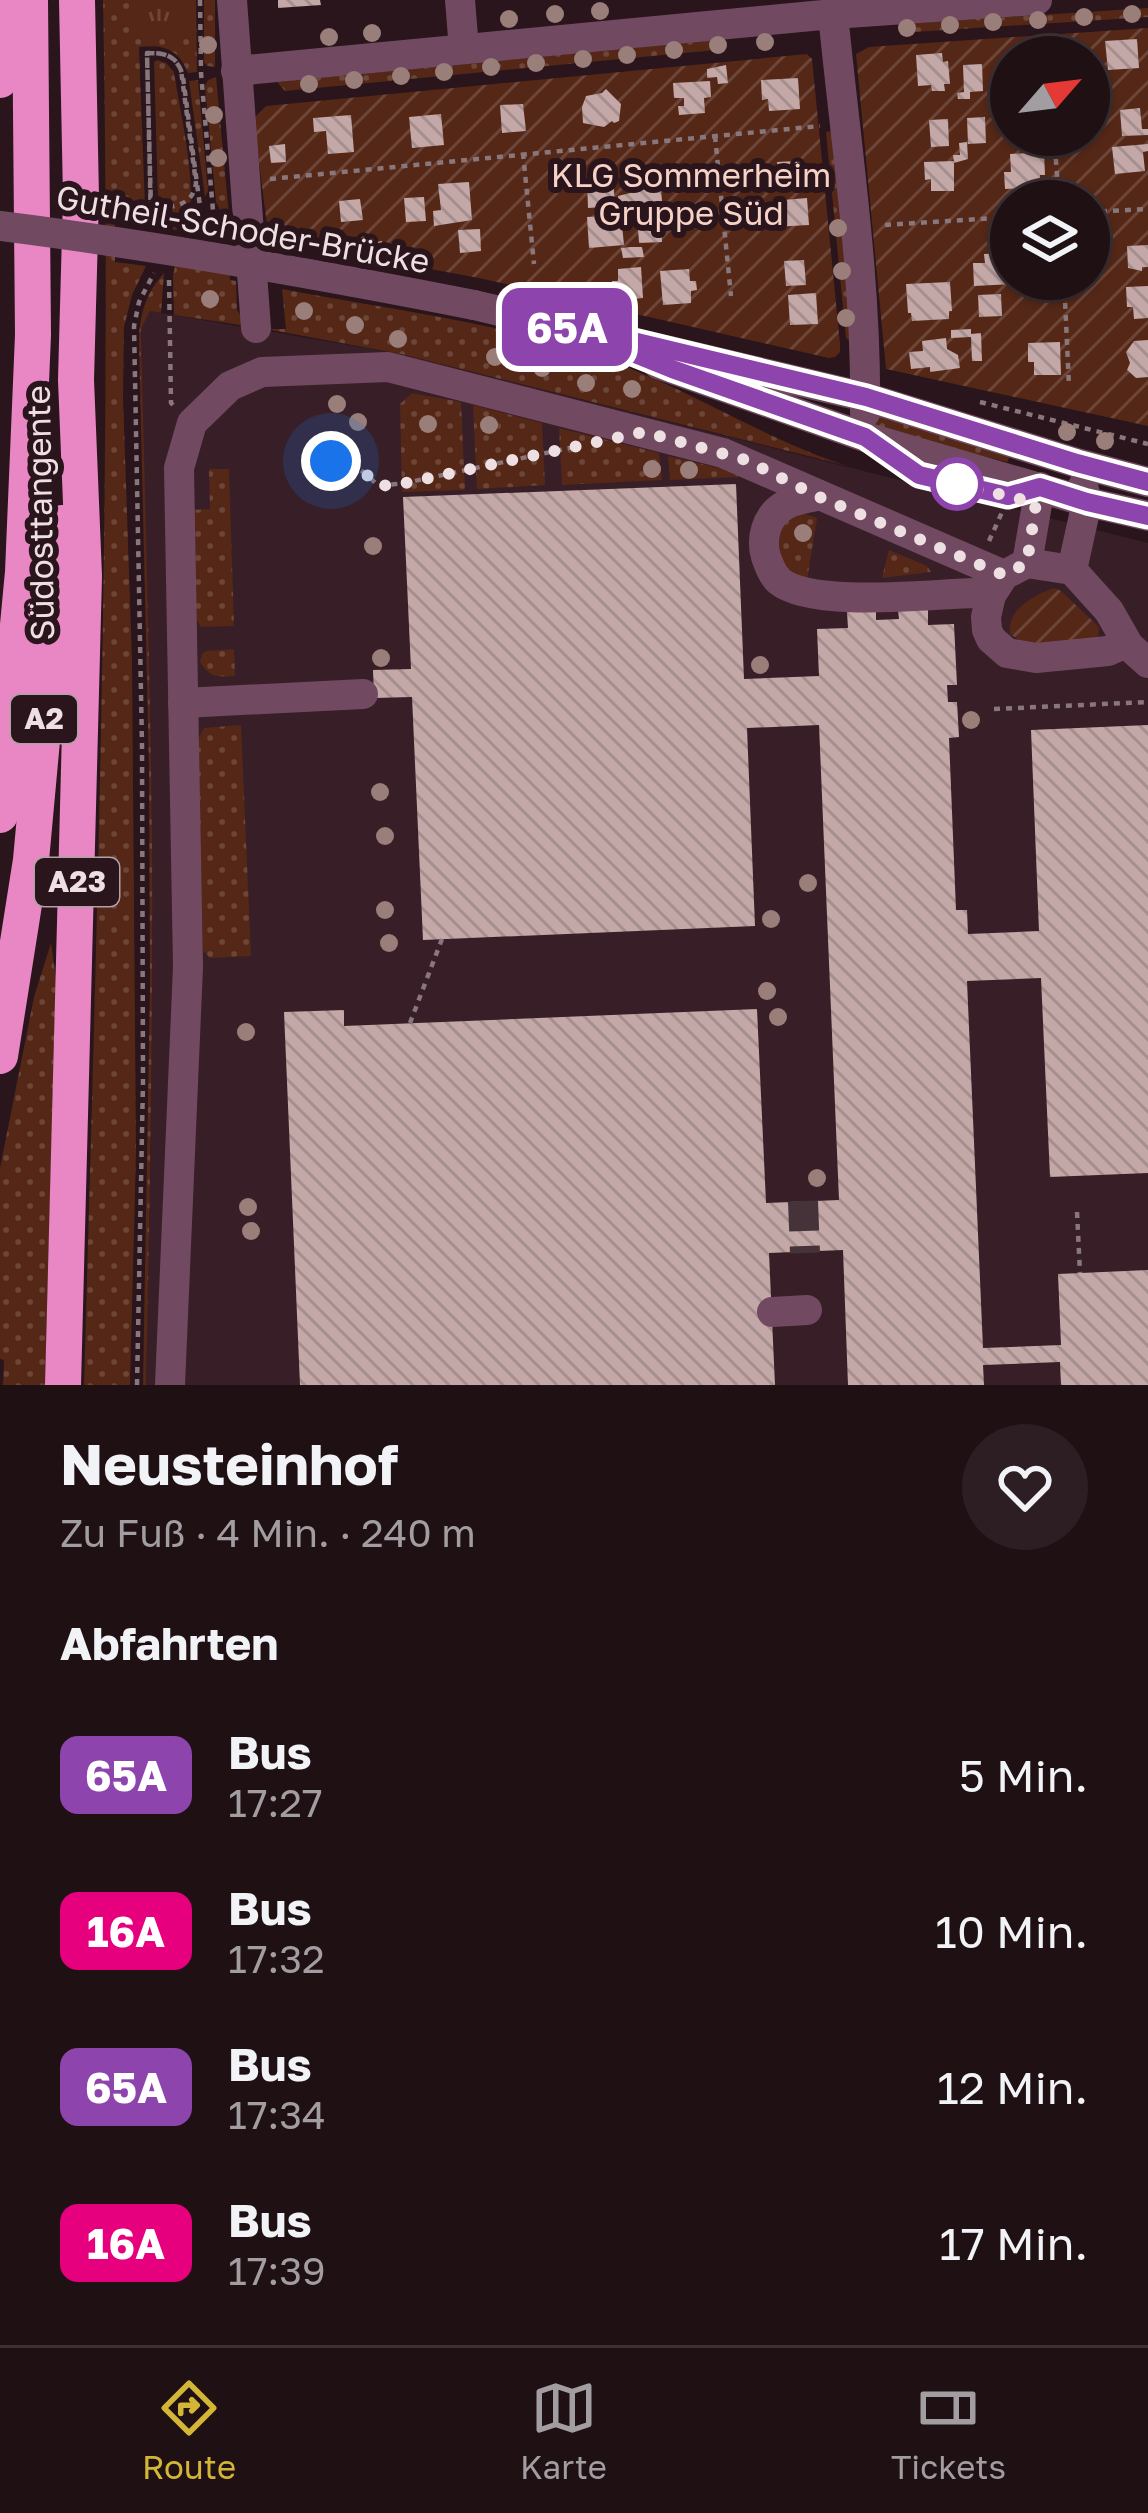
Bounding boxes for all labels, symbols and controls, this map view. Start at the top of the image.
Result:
north arrow [990,36,1110,156]
map controls [990,36,1110,300]
park label: KLG Sommerheim Gruppe Süd [551,155,831,232]
street label: Gutheil-Schoder-Brücke [53,176,433,281]
button: layers [990,180,1110,300]
line badge: 65A [498,288,636,366]
text: 65A [526,302,608,352]
street label: Südosttangente [18,385,61,641]
your location [301,431,361,491]
unlabelled marker [932,459,982,509]
road number: A2 [11,695,77,743]
road number: A23 [35,858,119,906]
button: heart [962,1424,1088,1550]
text: Neusteinhof [60,1429,398,1498]
text: Zu Fuß · 4 Min. · 240 m [60,1509,476,1556]
text: Abfahrten [60,1616,278,1670]
text: Bus [228,1725,312,1779]
text: 5 Min. [959,1748,1088,1802]
text: 65A [85,1750,167,1800]
text: 17:27 [228,1779,323,1826]
text: Bus [228,1881,312,1935]
text: 10 Min. [935,1904,1088,1958]
text: 16A [87,1906,165,1956]
text: 17:32 [228,1935,325,1982]
text: Bus [228,2037,312,2091]
text: 12 Min. [937,2060,1088,2114]
text: 65A [85,2062,167,2112]
text: 17:34 [228,2091,326,2138]
text: Bus [228,2193,312,2247]
text: 17 Min. [939,2216,1088,2270]
text: 16A [87,2218,165,2268]
text: 17:39 [228,2247,326,2294]
tab: Route [142,2375,236,2486]
tab: Karte [520,2375,607,2486]
tab: Tickets [891,2375,1006,2486]

